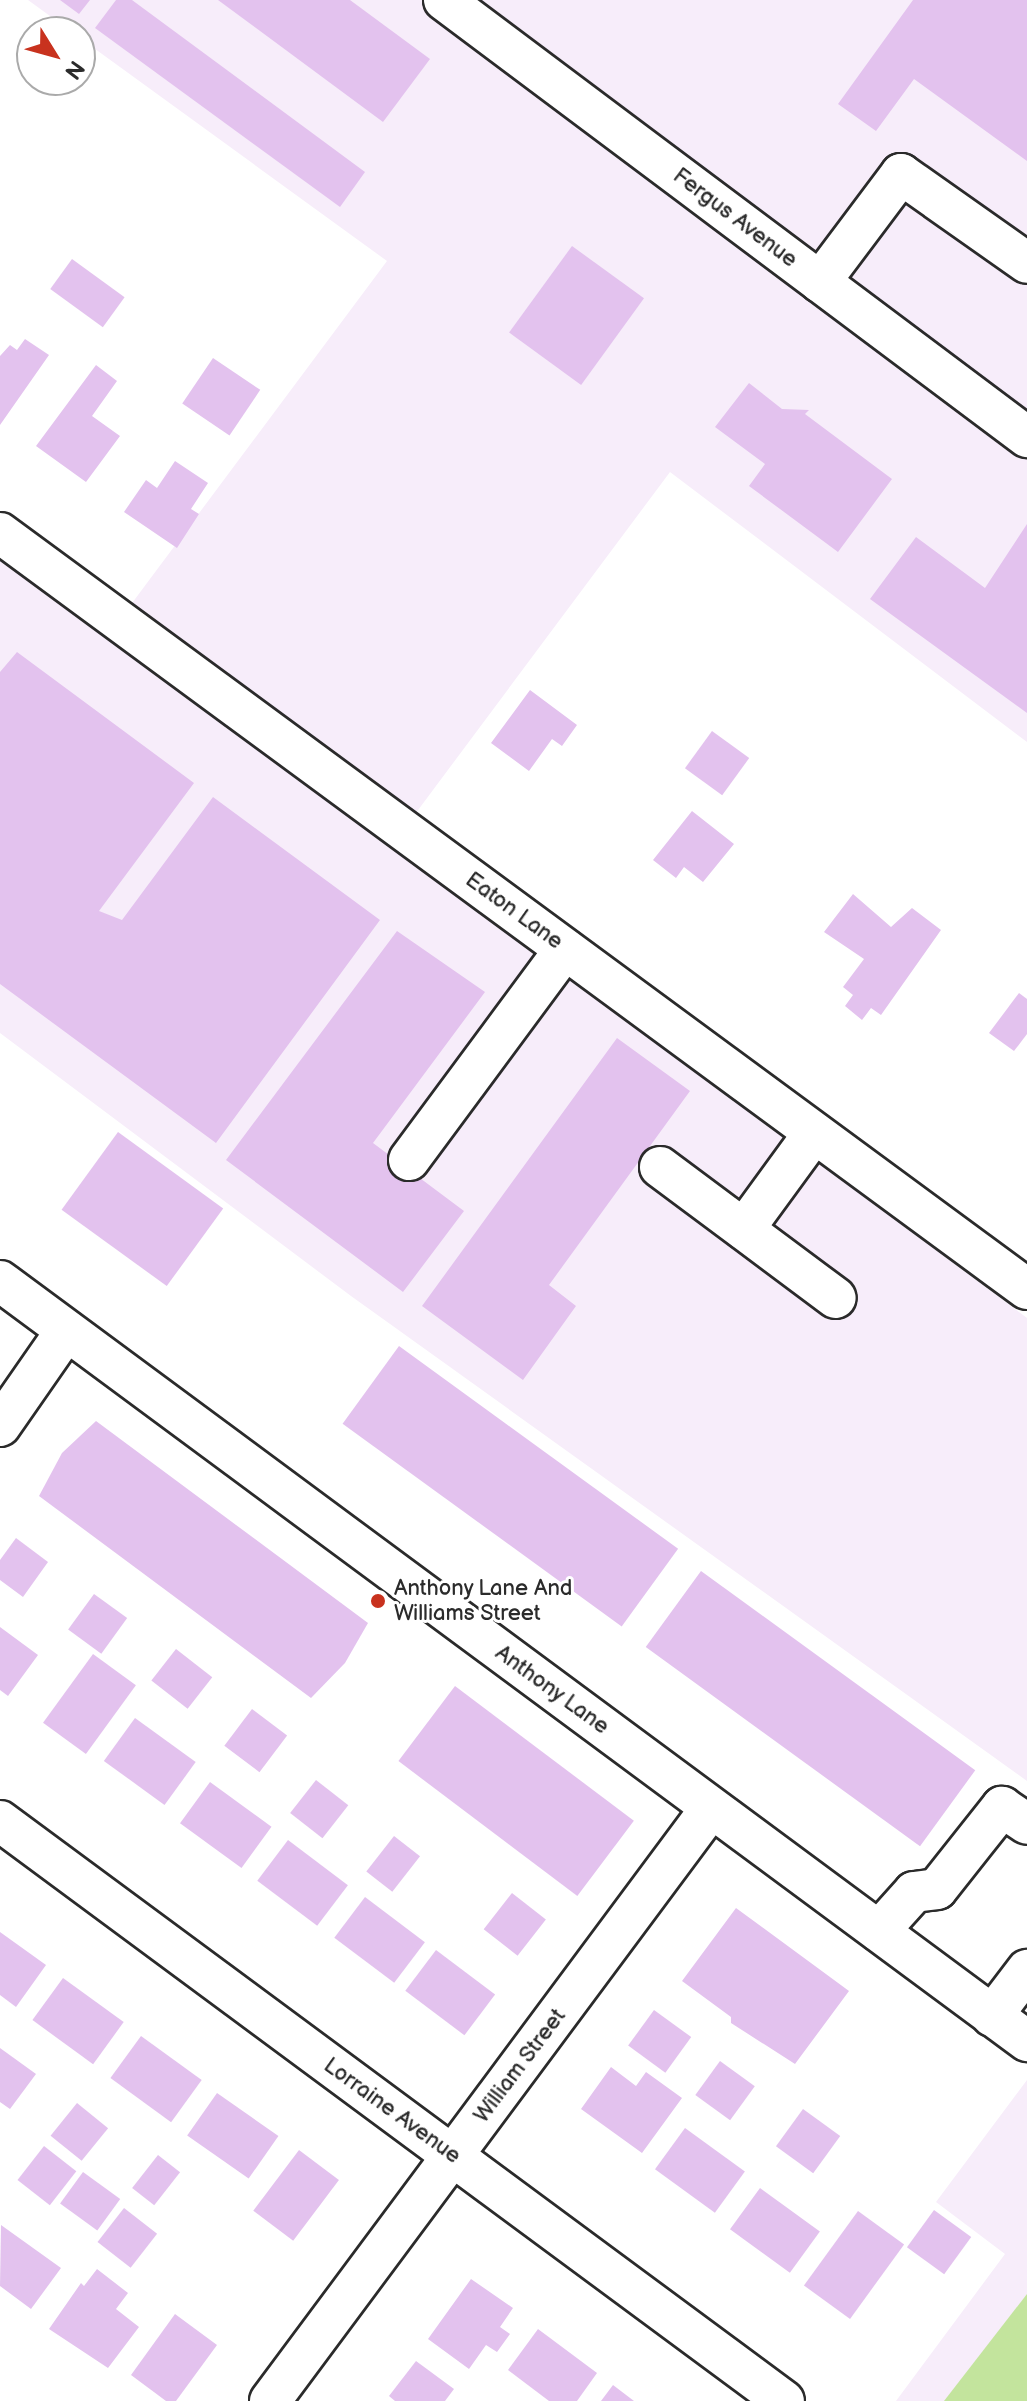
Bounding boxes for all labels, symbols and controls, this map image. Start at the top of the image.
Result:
north arrow [16,16,96,96]
text: N [58,55,90,84]
street label: Fergus Avenue [668,163,802,273]
street label: Eaton Lane [460,867,568,955]
place label: Anthony Lane And Williams Street [394,1575,574,1626]
marker: Anthony Lane And Williams Street [369,1592,387,1610]
street label: Anthony Lane [489,1640,615,1740]
street label: William Street [469,2004,571,2128]
street label: Lorraine Avenue [318,2052,466,2170]

